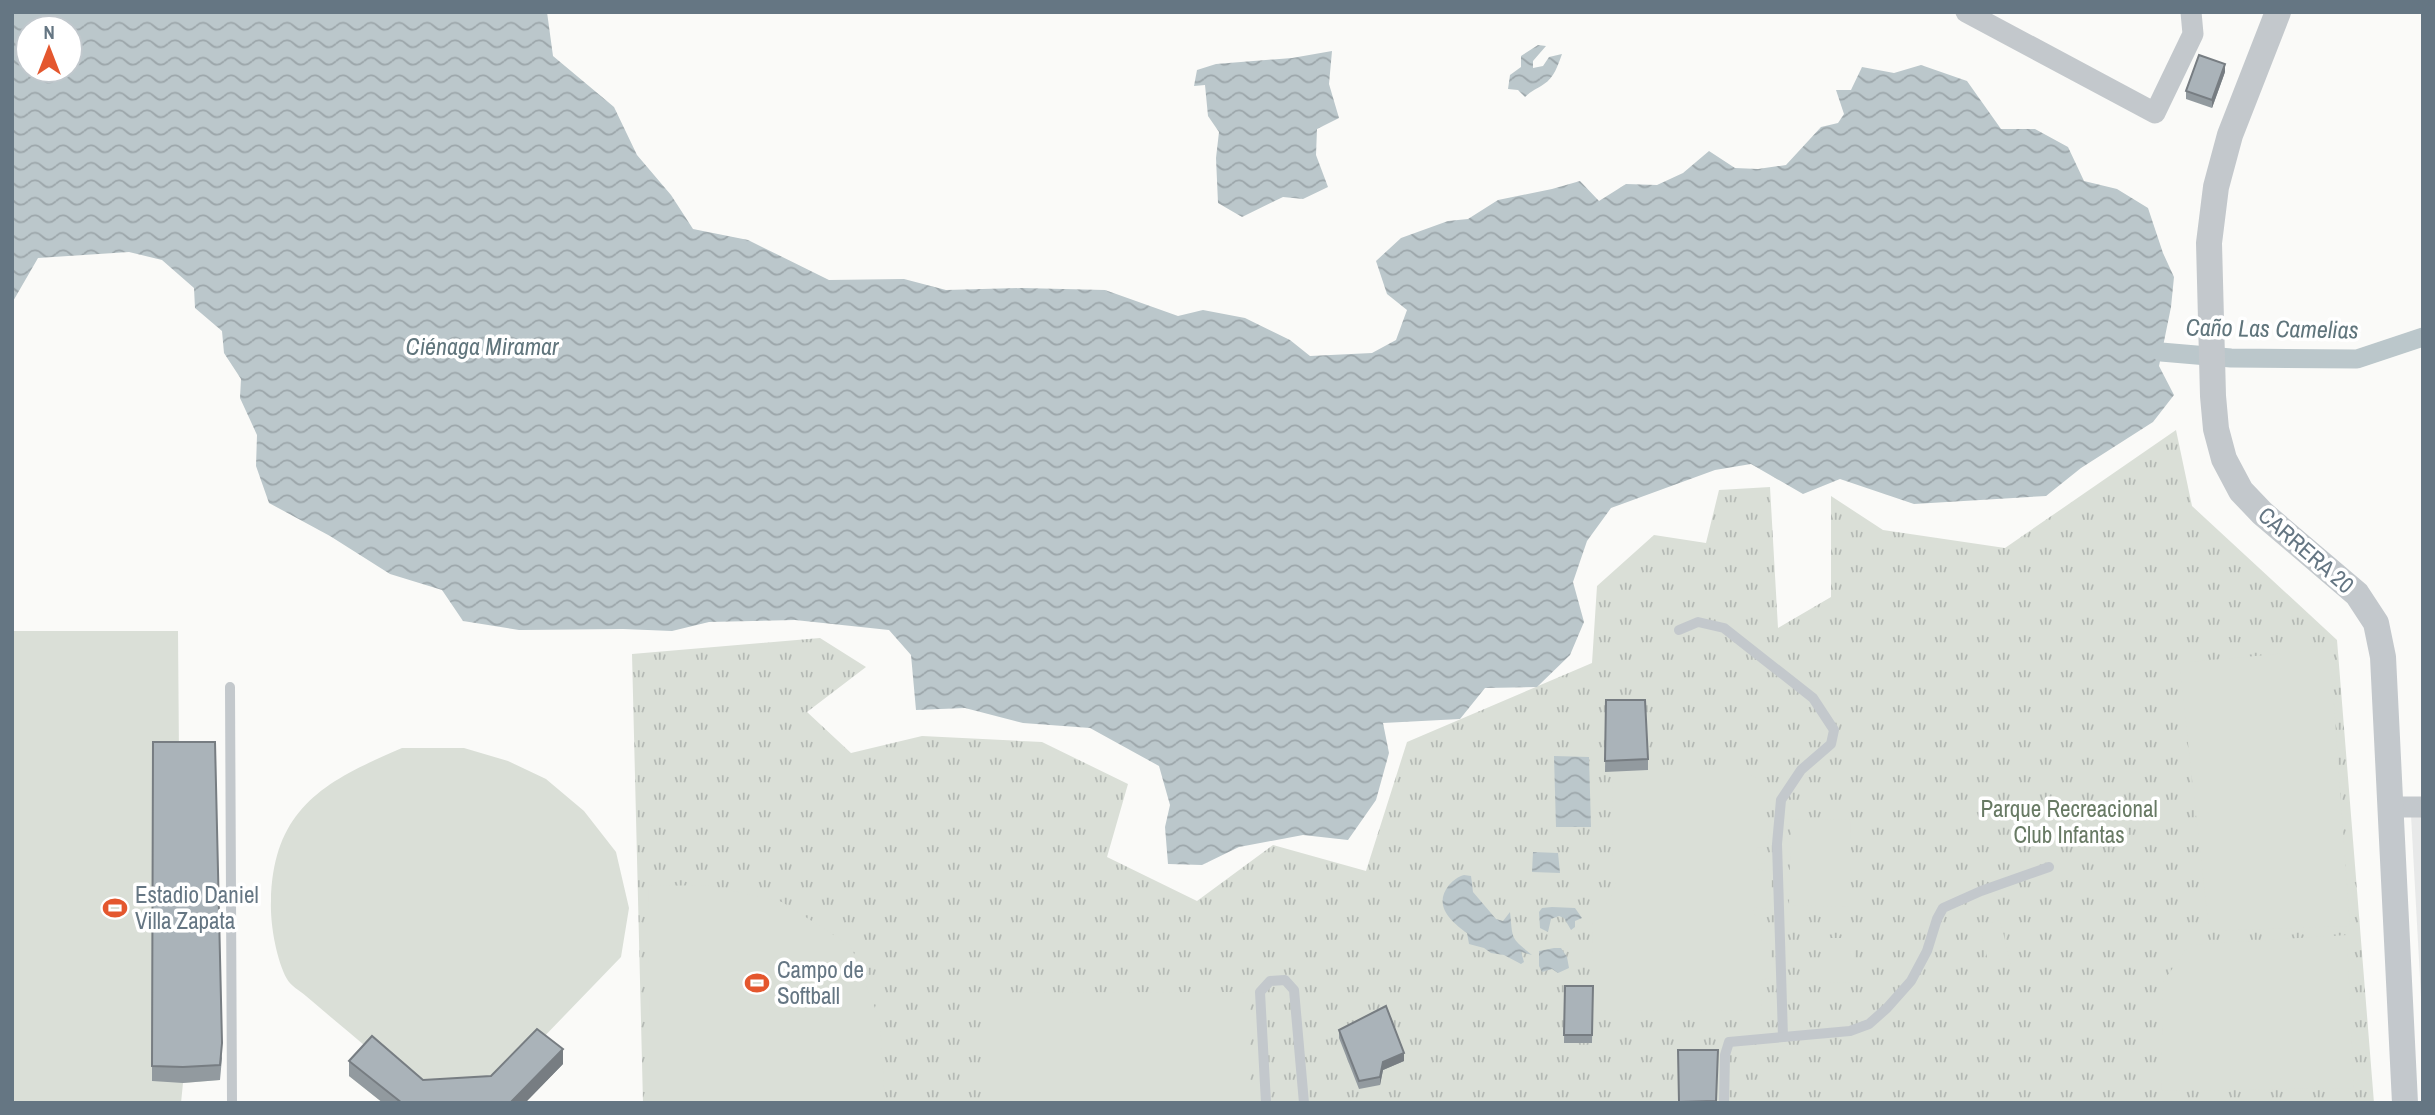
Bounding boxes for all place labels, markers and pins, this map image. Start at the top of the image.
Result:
place label: Estadio Daniel Villa Zapata [135,879,259,936]
sports icon: Estadio Daniel Villa Zapata [101,894,129,922]
place label: Campo de Softball [777,954,864,1011]
sports icon: Campo de Softball [743,969,771,997]

